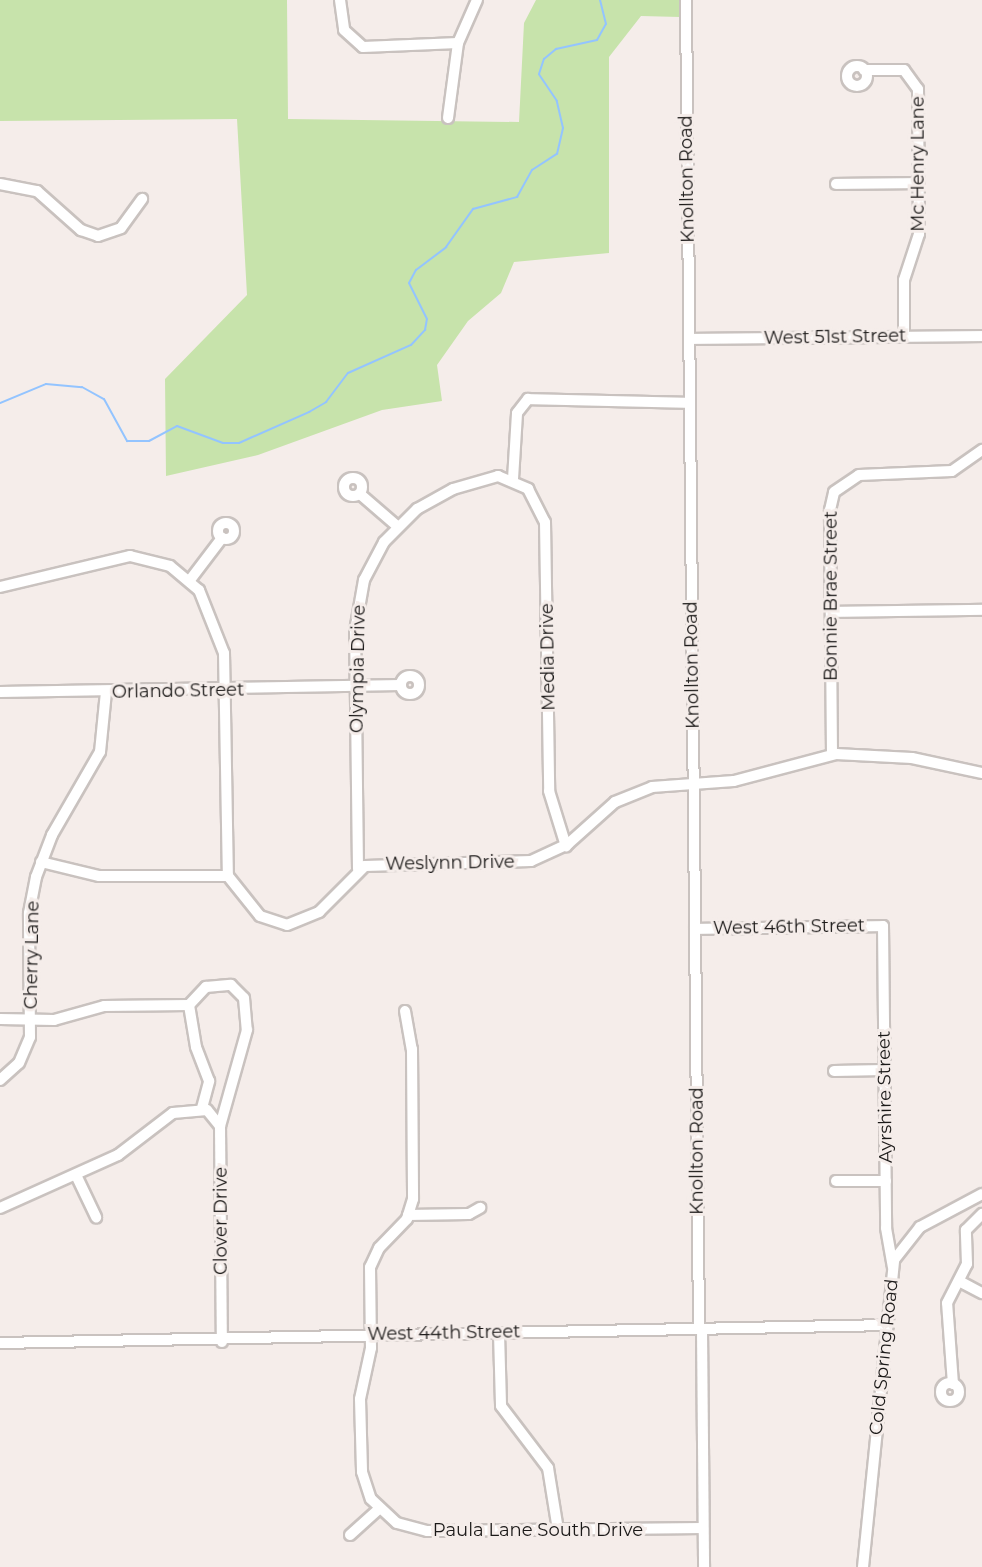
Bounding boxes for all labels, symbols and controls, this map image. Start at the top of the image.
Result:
street label: Mc Henry Lane [907,96,929,232]
street label: Knollton Road [675,115,699,243]
street label: West 51st Street [764,325,906,349]
street label: Bonnie Brae Street [820,511,842,681]
street label: Knollton Road [680,601,704,729]
street label: Media Drive [536,603,560,711]
street label: Olympia Drive [346,605,370,733]
street label: Orlando Street [112,679,244,703]
street label: Weslynn Drive [385,851,515,875]
street label: Cherry Lane [20,900,44,1010]
street label: West 46th Street [713,915,865,939]
street label: Ayrshire Street [873,1031,897,1163]
street label: Knollton Road [686,1087,708,1215]
street label: Clover Drive [210,1167,232,1275]
street label: Cold Spring Road [865,1278,903,1436]
street label: West 44th Street [367,1321,521,1345]
street label: Paula Lane South Drive [433,1519,643,1541]

